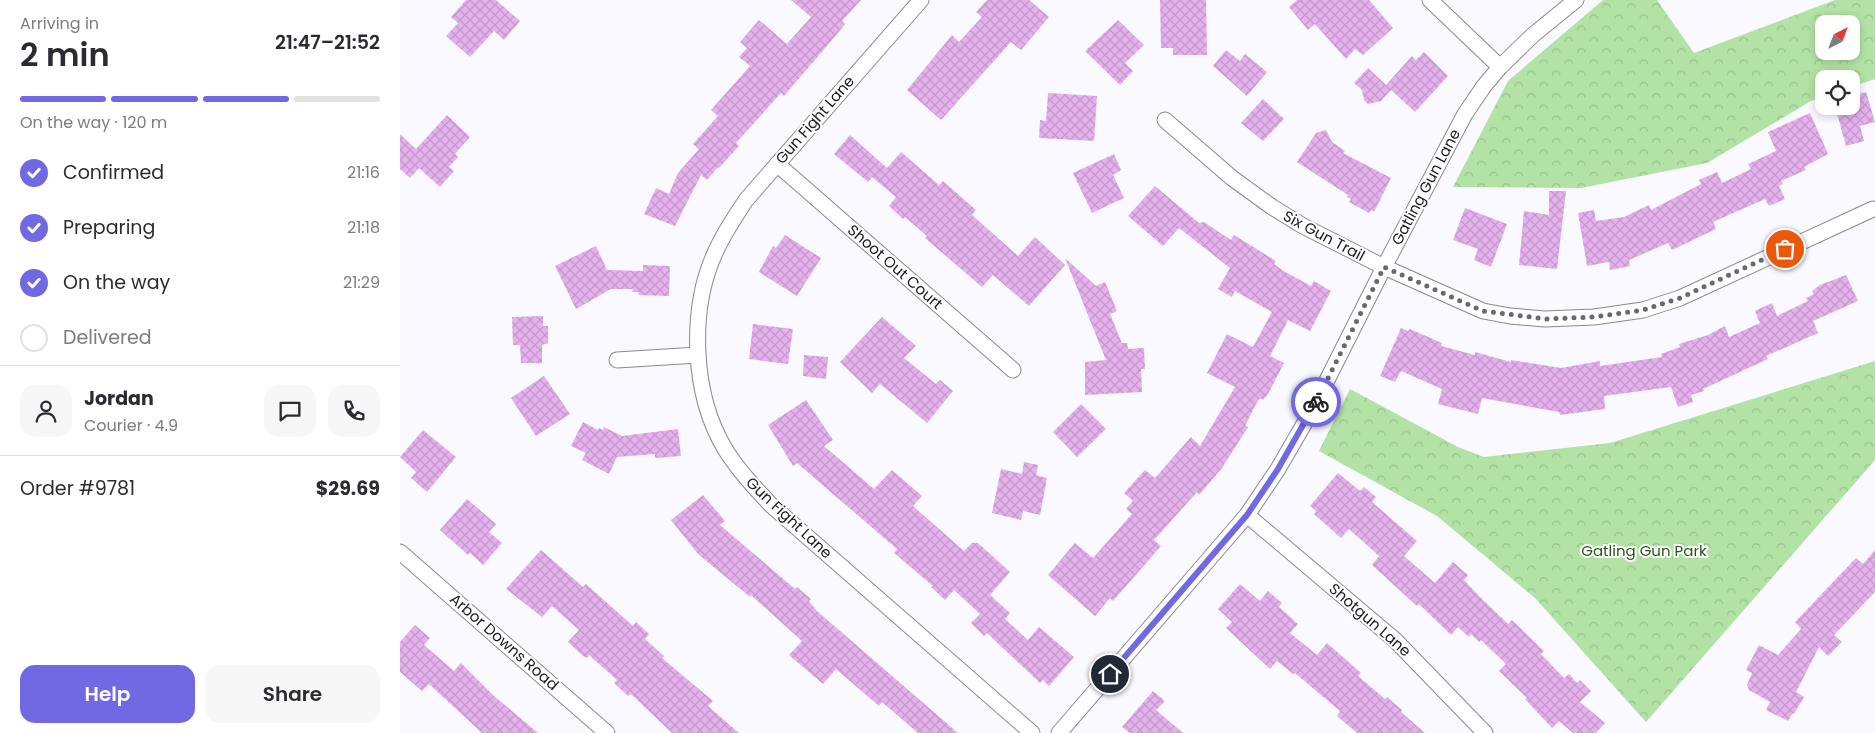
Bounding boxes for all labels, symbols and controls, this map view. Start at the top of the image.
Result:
text: Arriving in [20,12,99,35]
north arrow [1815,15,1860,60]
map controls [1815,15,1860,115]
text: 21:47–21:52 [275,29,380,56]
text: 2 min [20,32,110,77]
button: locate [1815,70,1860,115]
street label: Gun Fight Lane [770,71,859,168]
text: On the way · 120 m [20,111,167,134]
street label: Gatling Gun Lane [1386,125,1465,249]
icon: check [20,159,48,187]
text: Confirmed [63,159,164,186]
text: 21:16 [347,161,380,184]
street label: Six Gun Trail [1280,205,1369,266]
icon: check [20,214,48,242]
text: Preparing [63,214,155,241]
text: 21:18 [347,216,380,239]
street label: Shoot Out Court [843,219,947,314]
pin [1764,228,1806,270]
icon: bag [1771,235,1799,263]
icon: check [20,269,48,297]
text: On the way [63,269,170,296]
text: 21:29 [343,271,380,294]
text: Delivered [63,324,152,351]
courier [1291,377,1341,427]
button: person [20,385,72,437]
text: Jordan [84,385,154,412]
button: chat [264,385,316,437]
button: phone [328,385,380,437]
icon: bike [1302,388,1330,416]
text: Courier · 4.9 [84,414,178,437]
street label: Gun Fight Lane [742,472,837,563]
text: Order #9781 [20,475,135,502]
text: $29.69 [316,475,380,502]
park label: Gatling Gun Park [1581,540,1707,561]
street label: Shotgun Lane [1325,578,1416,661]
street label: Arbor Downs Road [445,588,563,695]
pin [1089,653,1131,695]
icon: home [1096,660,1124,688]
button: Help [20,665,195,723]
button: Share [205,665,380,723]

